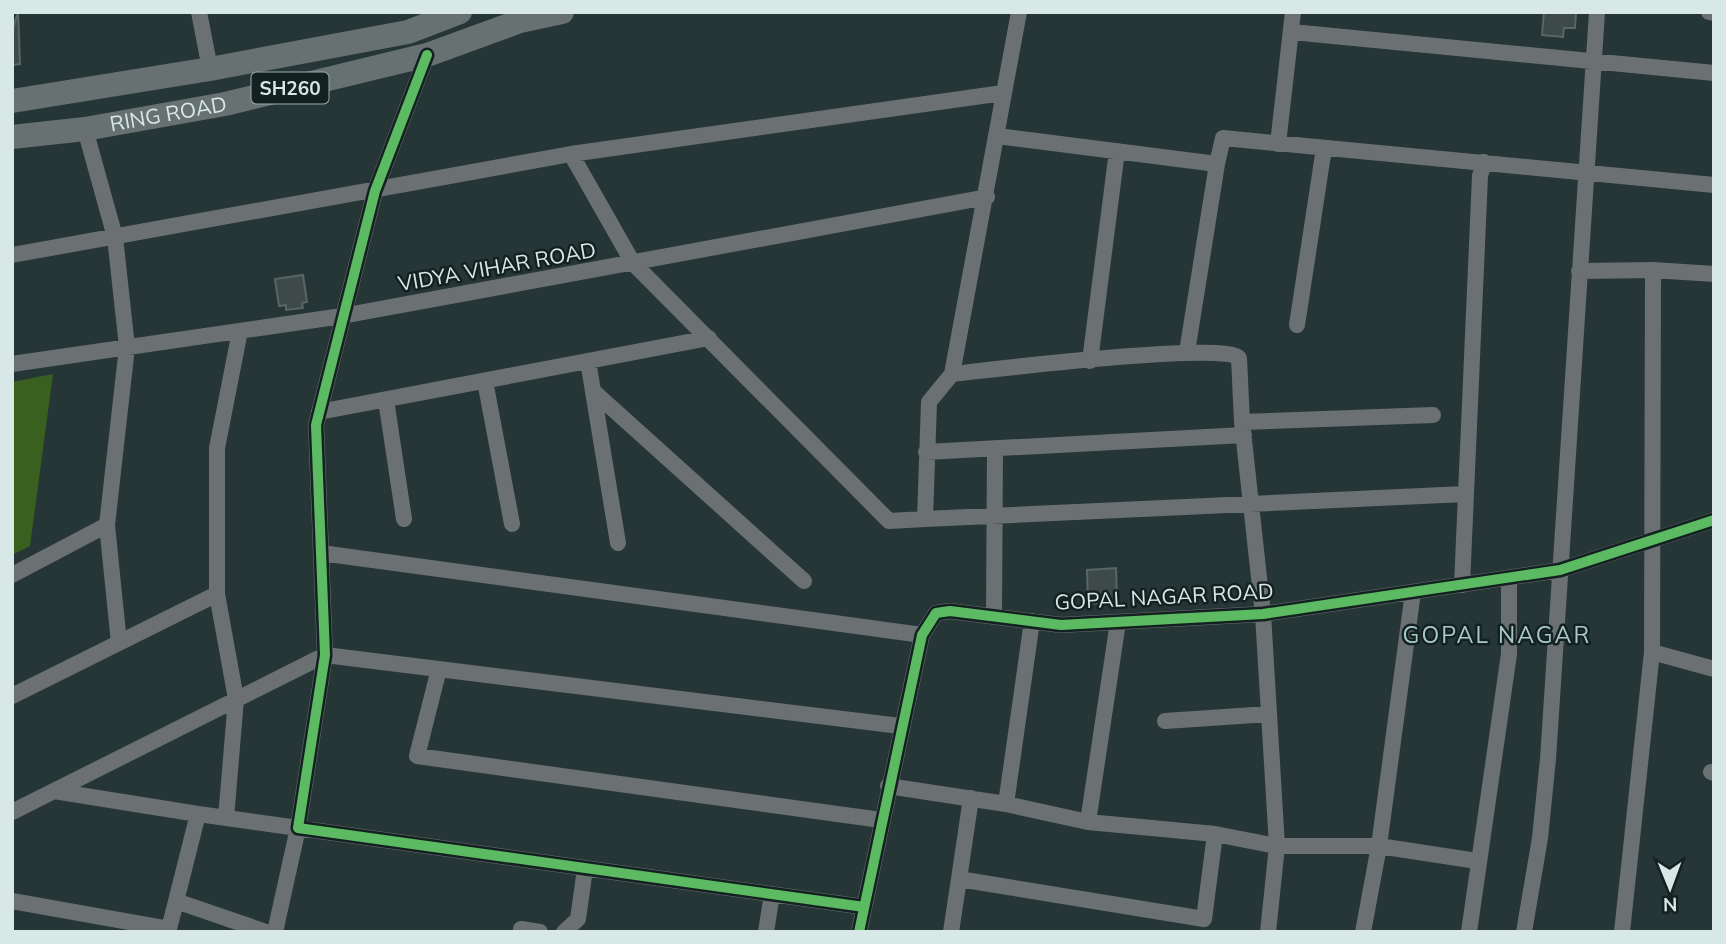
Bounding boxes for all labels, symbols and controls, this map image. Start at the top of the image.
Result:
road number: SH260 [252,72,328,104]
street label: RING ROAD [108,90,228,136]
street label: VIDYA VIHAR ROAD [396,236,598,296]
street label: GOPAL NAGAR ROAD [1054,577,1274,615]
district label: GOPAL NAGAR [1403,620,1591,649]
north arrow [1635,853,1705,923]
text: N [1663,893,1678,917]

